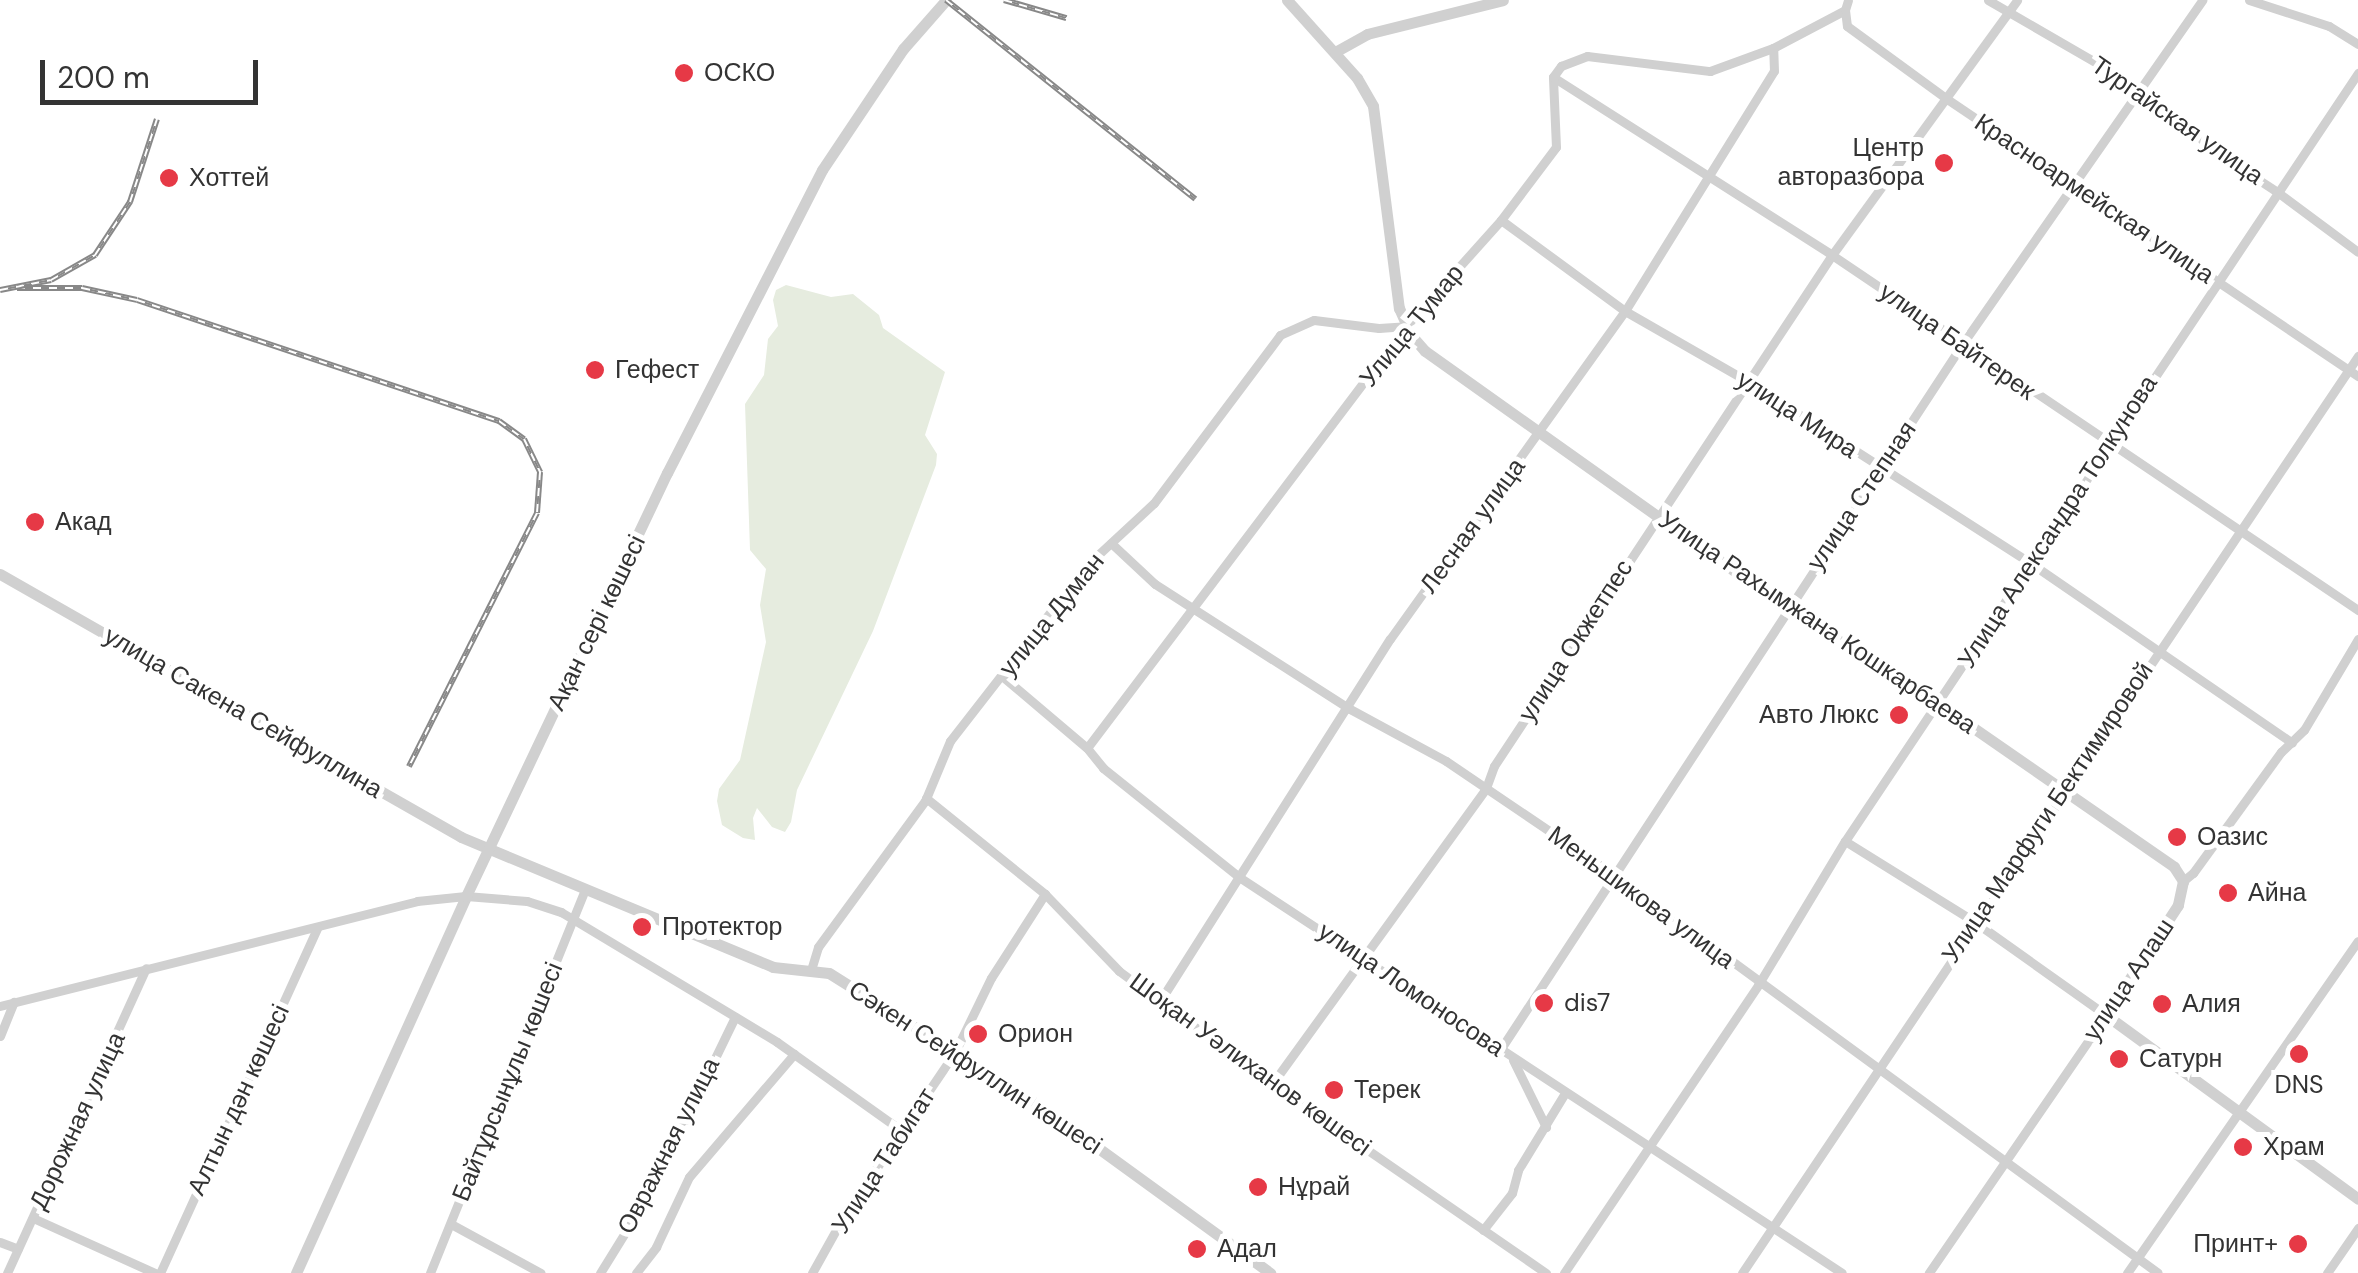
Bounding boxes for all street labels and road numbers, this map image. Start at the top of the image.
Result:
street label: Тургайская улица [2085,50,2269,192]
street label: Красноармейская улица [1969,108,2219,290]
street label: Улица Тумар [1354,259,1470,393]
street label: улица Байтерек [1873,277,2041,407]
street label: улица Мира [1731,365,1863,465]
street label: Улица Александра Толкунова [1952,370,2164,674]
street label: улица Степная [1801,416,1923,576]
street label: Лесная улица [1414,453,1532,599]
street label: Улица Рахымжана Кошкарбаева [1653,505,1981,741]
street label: Ақан сері көшесі [542,530,652,716]
street label: улица Думан [993,547,1111,683]
street label: улица Окжетпес [1513,554,1639,728]
street label: улица Сакена Сейфуллина [99,621,387,805]
street label: Улица Марфуги Бектимировой [1936,657,2160,969]
street label: Меньшикова улица [1542,820,1740,976]
street label: улица Алаш [2077,913,2181,1047]
street label: улица Ломоносова [1312,917,1510,1063]
street label: Байтұрсынұлы көшесі [446,958,570,1206]
street label: Шоқан Уәлиханов көшесі [1123,967,1377,1163]
street label: Сәкен Сейфуллин көшесі [843,975,1107,1161]
street label: Алтын дән көшесі [182,1000,296,1200]
street label: Дорожная улица [24,1028,132,1214]
street label: Овражная улица [612,1053,726,1239]
street label: Улица Табигат [826,1083,942,1239]

